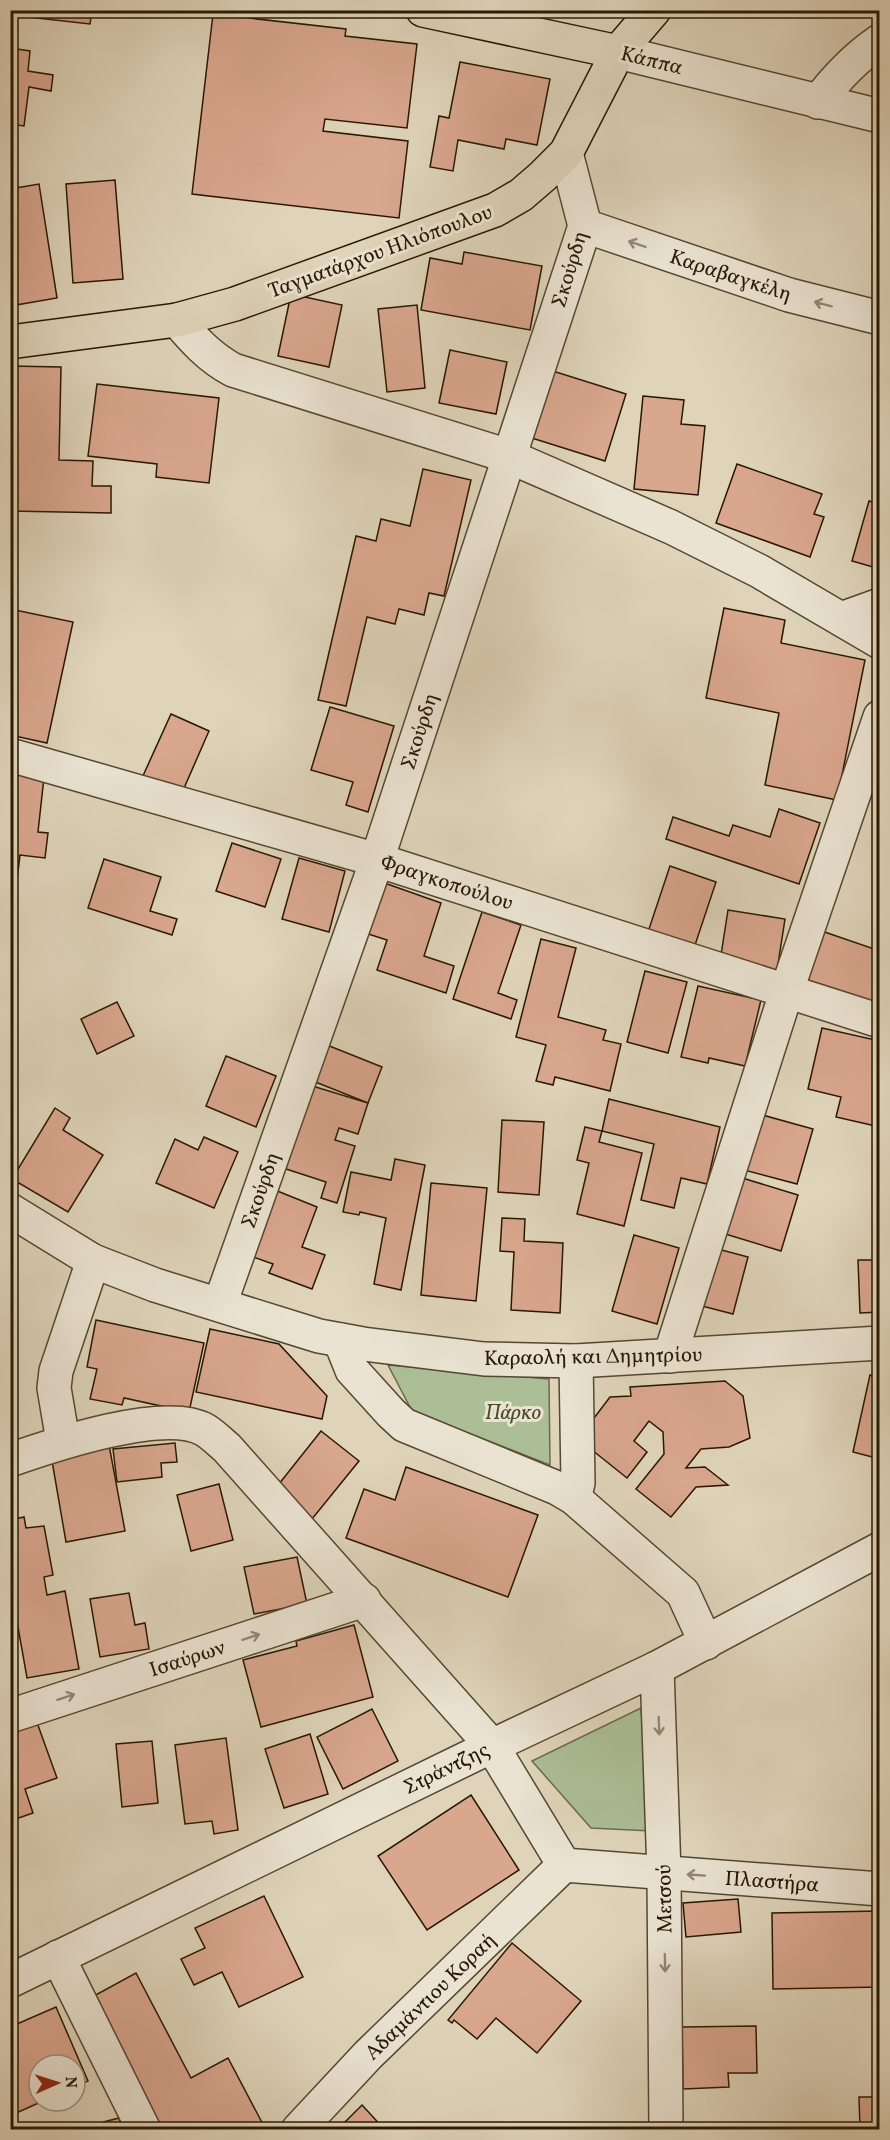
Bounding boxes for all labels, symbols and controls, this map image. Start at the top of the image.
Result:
street label: Κάππα [618,40,686,83]
street label: Ταγματάρχου Ηλιόπουλου [265,198,497,306]
street label: Σκούρδη [545,228,596,311]
one-way arrow [628,237,647,248]
street label: Καραβαγκέλη [666,243,795,310]
one-way arrow [814,297,833,309]
street label: Σκούρδη [394,690,446,773]
street label: Φραγκοπούλου [376,848,517,919]
street label: Σκούρδη [235,1149,288,1232]
street label: Καραολή και Δημητρίου [484,1341,703,1374]
park label: Πάρκο [485,1399,541,1428]
one-way arrow [241,1630,260,1641]
street label: Ισαύρων [146,1634,229,1685]
one-way arrow [56,1691,75,1702]
one-way arrow [653,1716,664,1736]
street label: Στράντζης [399,1736,494,1803]
street label: Μετσού [650,1864,681,1934]
street label: Πλαστήρα [724,1865,820,1900]
one-way arrow [686,1869,706,1880]
street label: Αδαμάντιου Κοραή [359,1927,503,2067]
one-way arrow [659,1953,671,1973]
north arrow [27,2053,87,2113]
text: N [59,2076,81,2089]

